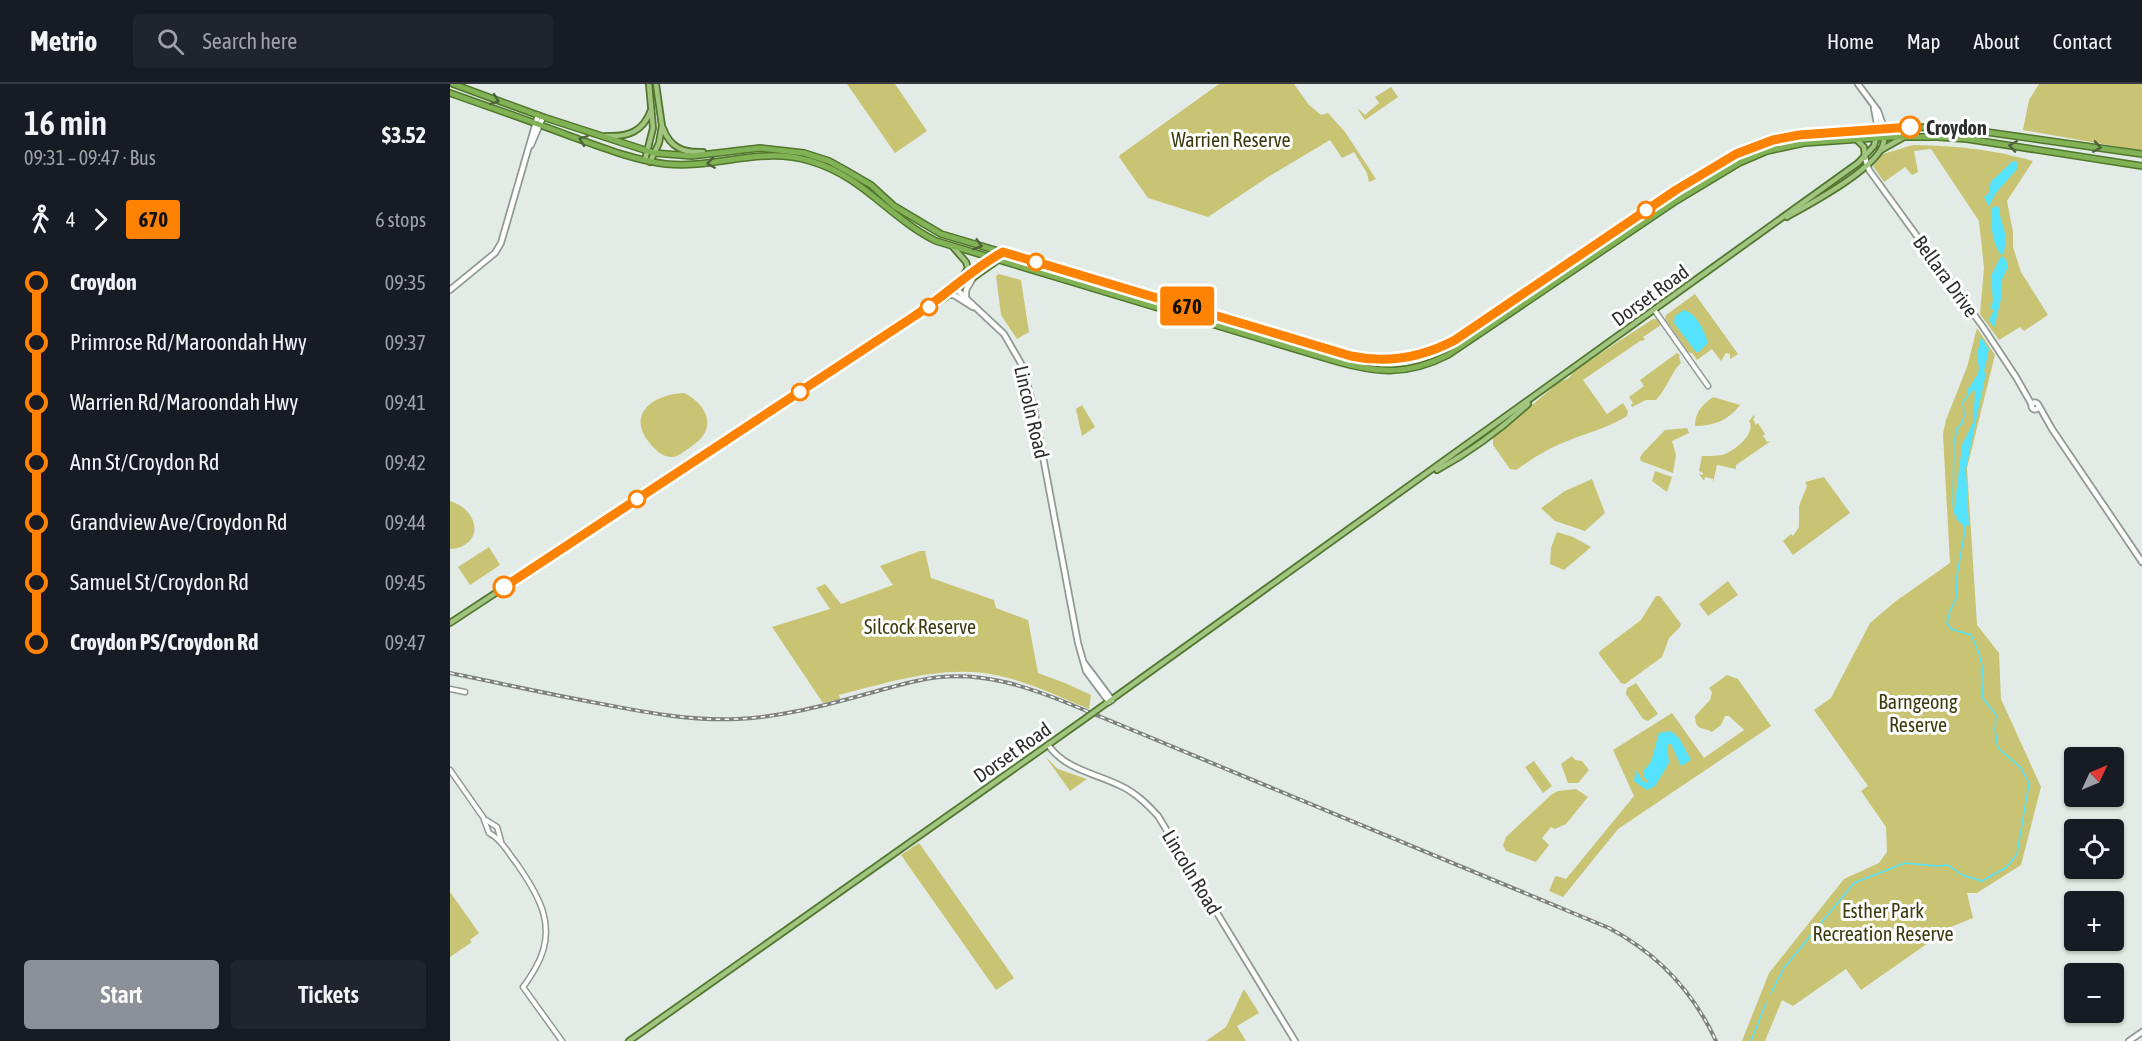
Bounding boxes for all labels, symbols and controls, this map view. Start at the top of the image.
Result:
search box [133,14,553,68]
text: Metrio [30,25,97,57]
icon: search [154,25,187,58]
text: Search here [202,28,297,54]
text: Home [1827,29,1874,53]
text: Map [1907,29,1941,53]
text: About [1974,29,2020,53]
text: Contact [2053,29,2112,53]
one-way arrow [489,92,500,105]
text: 16 min [24,104,107,142]
marker: Croydon [1899,116,1921,138]
place label: Croydon [1926,116,1987,139]
text: $3.52 [382,122,426,148]
park label: Warrien Reserve [1171,128,1291,151]
one-way arrow [578,135,589,147]
one-way arrow [2009,140,2018,152]
one-way arrow [2092,141,2101,153]
text: 09:31 – 09:47 · Bus [24,146,156,169]
one-way arrow [706,156,716,169]
unlabelled marker [1637,201,1655,219]
icon: walk [24,203,57,236]
icon: forward [84,203,117,236]
text: 670 [138,207,168,231]
text: 4 [66,208,75,231]
text: 6 stops [375,208,426,231]
street label: Bellara Drive [1909,231,1983,321]
one-way arrow [972,238,982,250]
unlabelled marker [1027,253,1045,271]
street label: Dorset Road [1607,259,1693,331]
text: Croydon [70,269,137,295]
text: 09:35 [385,271,426,294]
line badge: 670 [1152,286,1221,326]
text: 670 [1172,294,1202,318]
unlabelled marker [920,298,938,316]
text: Primrose Rd/Maroondah Hwy [70,329,307,355]
text: 09:37 [385,331,426,354]
street label: Lincoln Road [1010,363,1054,461]
unlabelled marker [791,383,809,401]
text: Warrien Rd/Maroondah Hwy [70,389,298,415]
text: 09:41 [385,391,426,414]
text: Ann St/Croydon Rd [70,449,219,475]
text: 09:42 [385,451,426,474]
unlabelled marker [628,490,646,508]
text: Grandview Ave/Croydon Rd [70,509,287,535]
text: 09:44 [385,511,426,534]
text: Samuel St/Croydon Rd [70,569,249,595]
text: 09:45 [385,571,426,594]
unlabelled marker [493,576,515,598]
park label: Silcock Reserve [864,615,976,638]
text: Croydon PS/Croydon Rd [70,629,259,655]
text: 09:47 [385,631,426,654]
park label: Barngeong Reserve [1878,690,1958,736]
street label: Dorset Road [969,717,1055,787]
north arrow [2064,747,2124,807]
map controls [2064,747,2124,1023]
button: locate [2064,819,2124,879]
street label: Lincoln Road [1158,825,1226,919]
button: + [2064,891,2124,951]
park label: Esther Park Recreation Reserve [1812,899,1954,945]
button: Start [24,960,219,1029]
button: Tickets [231,960,426,1029]
button: − [2064,963,2124,1023]

